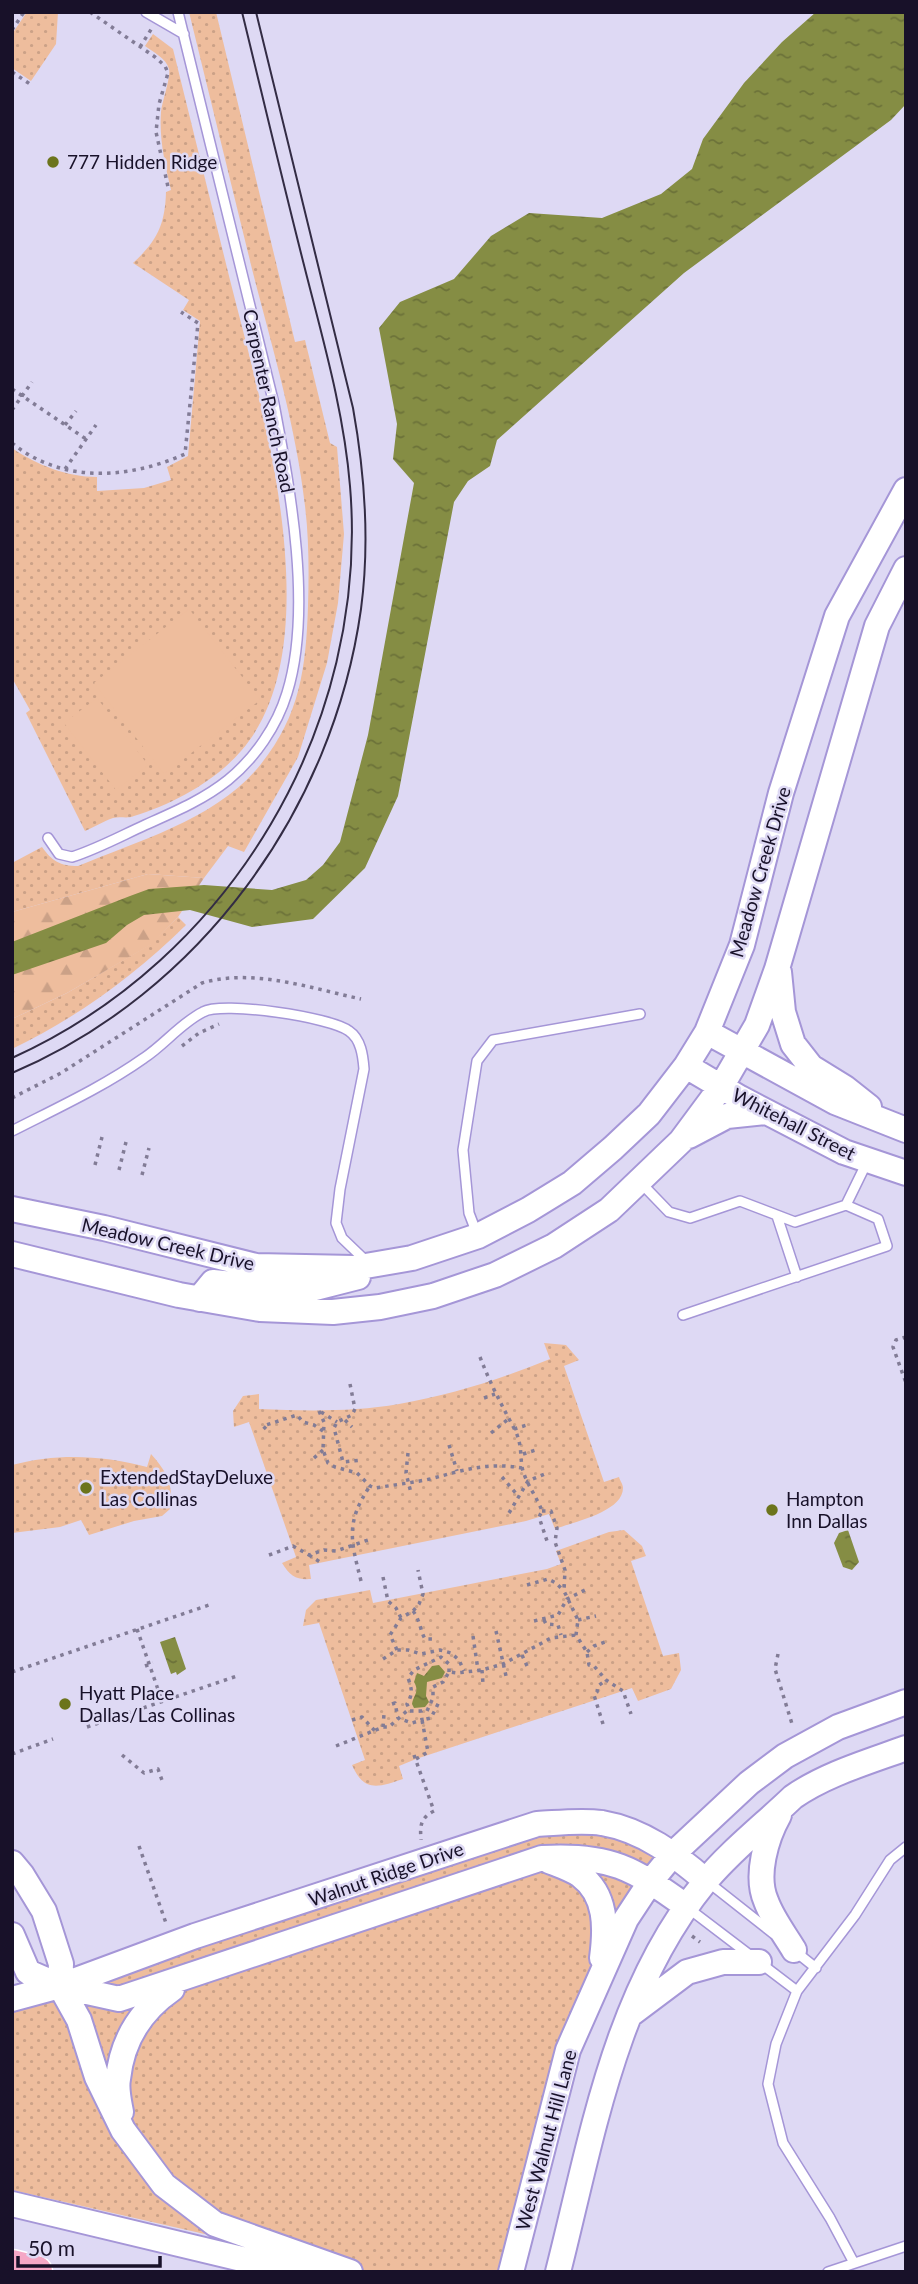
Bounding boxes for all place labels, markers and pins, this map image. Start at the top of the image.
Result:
place label: 777 Hidden Ridge [67,150,217,173]
marker: 777 Hidden Ridge [45,154,61,170]
place label: ExtendedStayDeluxe Las Collinas [100,1465,273,1510]
marker: ExtendedStayDeluxe Las Collinas [78,1480,94,1496]
place label: Hampton Inn Dallas [786,1487,868,1532]
marker: Hampton Inn Dallas [764,1502,780,1518]
place label: Hyatt Place Dallas/Las Collinas [79,1681,235,1726]
marker: Hyatt Place Dallas/Las Collinas [57,1696,73,1712]

